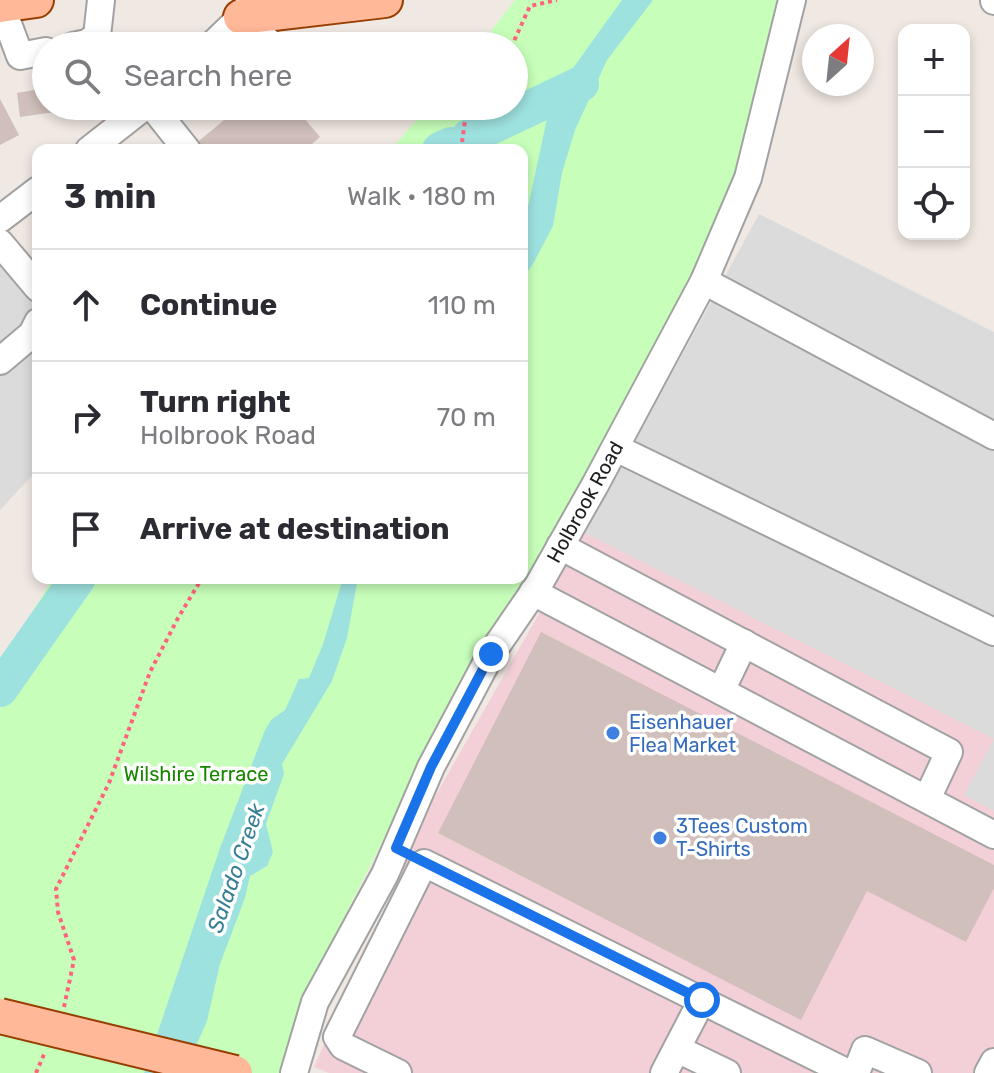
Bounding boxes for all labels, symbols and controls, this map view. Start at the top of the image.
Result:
north arrow [802,24,874,96]
map controls [898,24,970,240]
button: + [898,24,970,96]
search box [32,32,528,120]
icon: search [60,54,104,98]
text: Search here [124,58,292,94]
button: − [898,96,970,168]
button: locate [898,168,970,240]
text: 3 min [64,176,156,217]
text: Walk · 180 m [347,181,496,212]
icon: ahead [64,283,108,327]
text: Continue [140,287,277,323]
text: 110 m [428,290,496,321]
text: Turn right [140,384,291,420]
icon: right [64,395,108,439]
text: 70 m [437,402,496,433]
text: Holbrook Road [140,420,316,451]
street label: Holbrook Road [542,437,628,567]
icon: arrive [64,507,108,551]
text: Arrive at destination [140,511,450,547]
route end [473,636,509,672]
place label: Eisenhauer Flea Market [629,710,736,757]
marker: Eisenhauer Flea Market [604,724,622,742]
park label: Wilshire Terrace [123,762,269,786]
water label: Salado Creek [201,799,271,936]
place label: 3Tees Custom T-Shirts [676,814,808,861]
marker: 3Tees Custom T-Shirts [651,829,669,847]
route start [684,982,720,1018]

